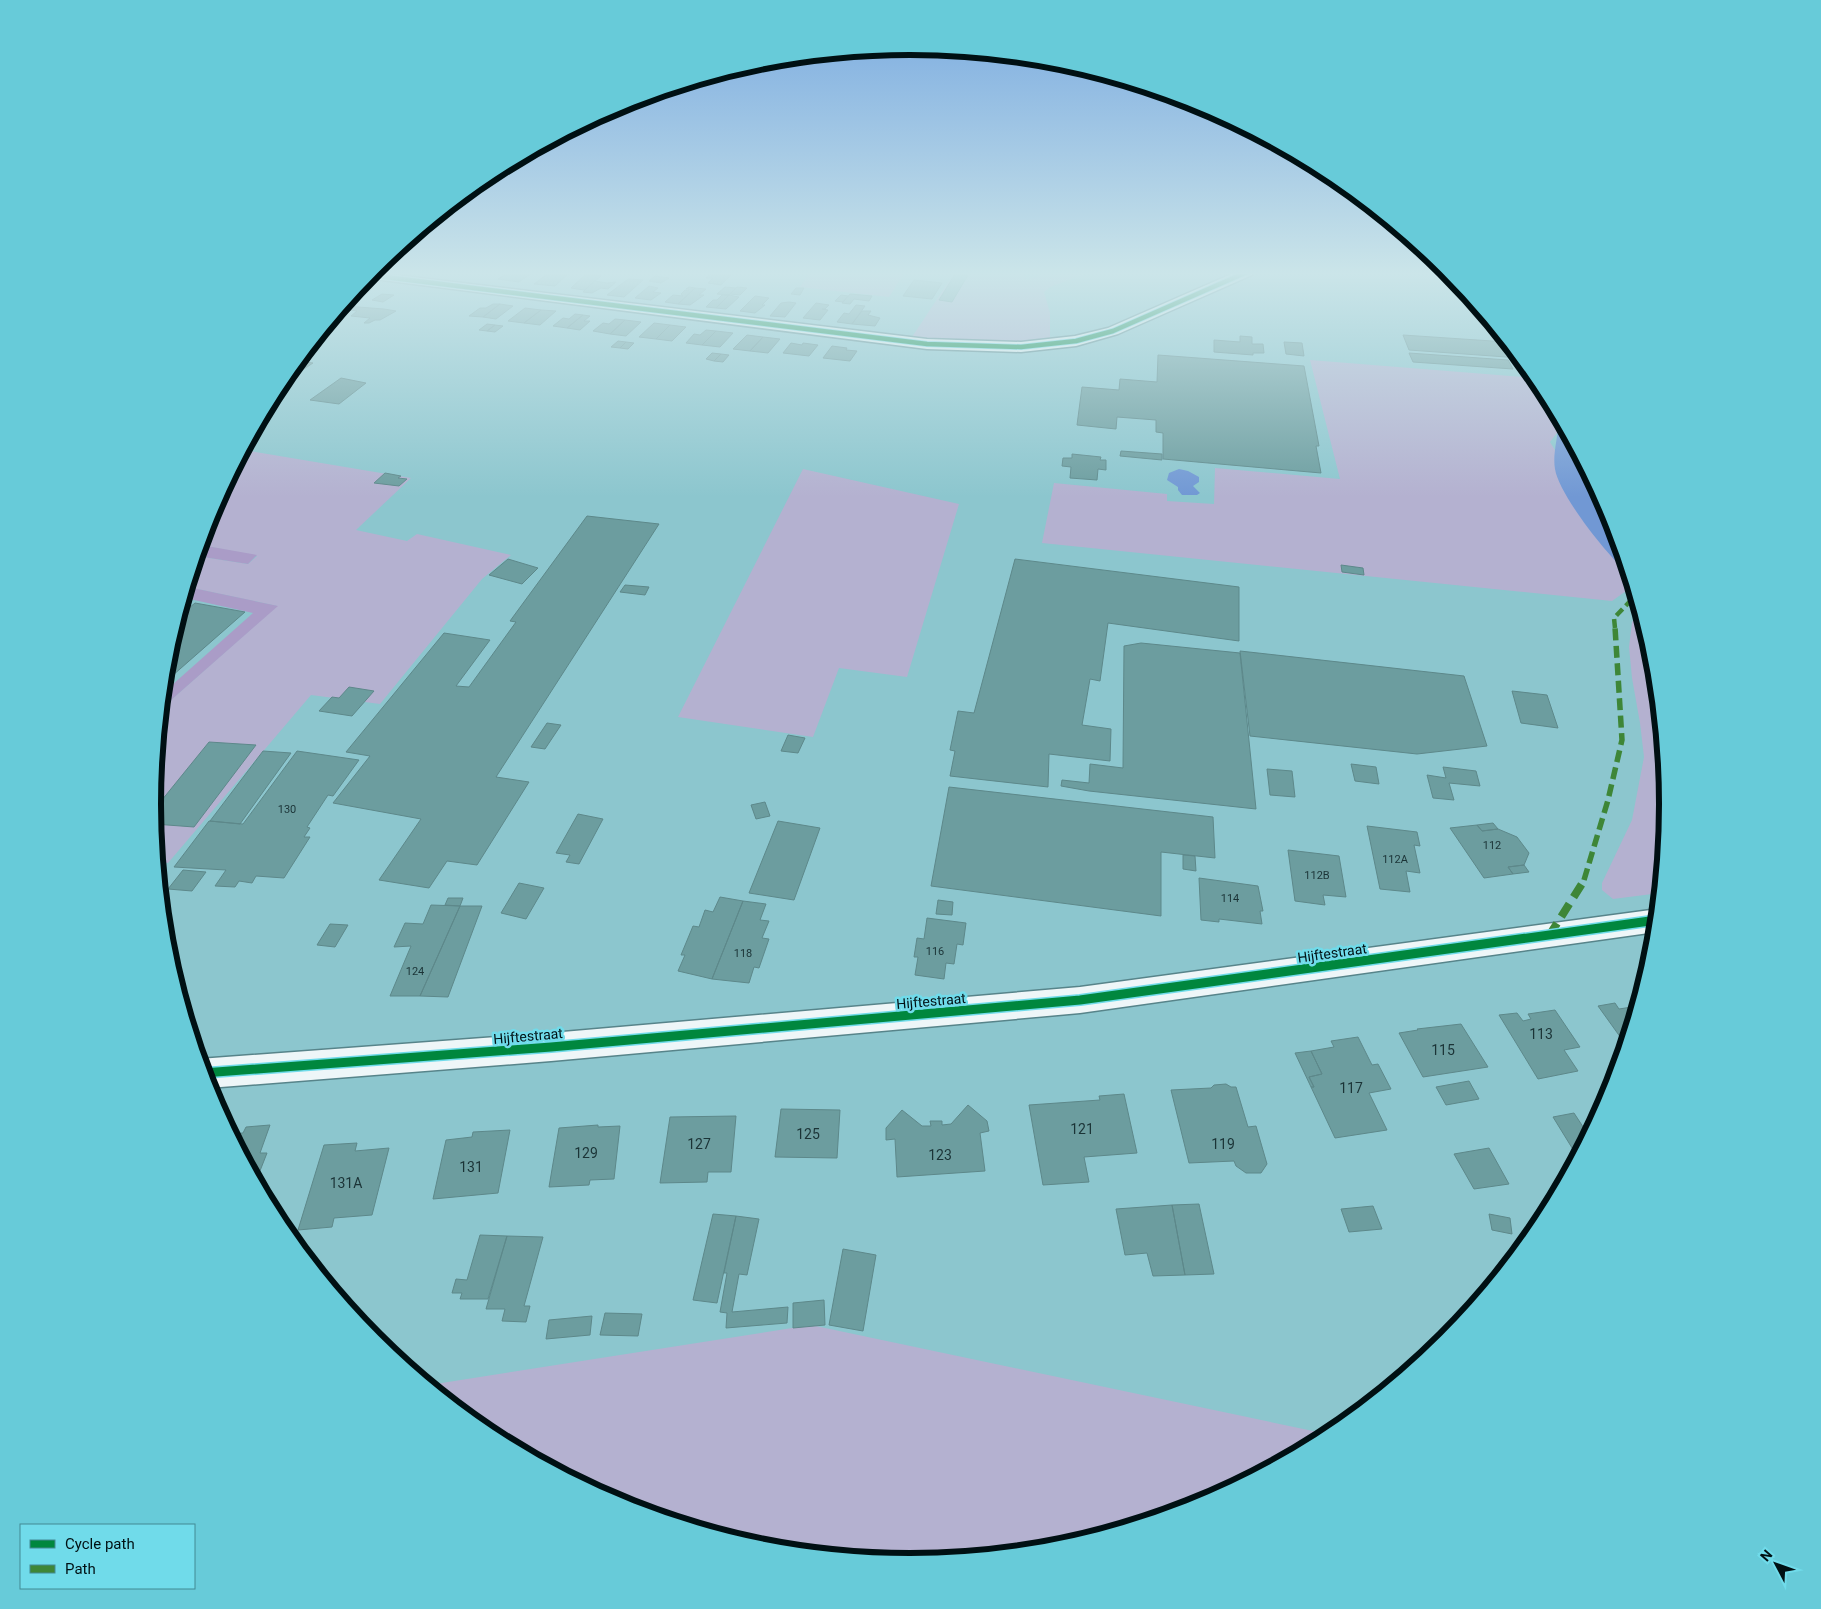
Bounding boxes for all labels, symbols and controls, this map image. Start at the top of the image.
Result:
house number: 130 [278,803,296,816]
house number: 112 [1483,839,1501,852]
house number: 112A [1382,853,1409,866]
house number: 112B [1304,869,1330,882]
house number: 114 [1221,892,1239,905]
street label: Hijftestraat [1296,940,1368,966]
house number: 116 [926,945,944,958]
house number: 118 [734,947,752,960]
house number: 124 [406,965,424,978]
street label: Hijftestraat [896,990,967,1012]
street label: Hijftestraat [493,1025,564,1047]
house number: 113 [1529,1026,1553,1042]
house number: 115 [1431,1042,1455,1058]
house number: 117 [1339,1080,1363,1096]
house number: 121 [1070,1121,1094,1137]
house number: 125 [796,1126,820,1142]
house number: 127 [687,1136,711,1152]
house number: 119 [1211,1136,1235,1152]
house number: 129 [574,1145,598,1161]
house number: 123 [928,1147,952,1163]
house number: 131 [459,1159,483,1175]
house number: 131A [330,1175,362,1191]
legend [20,1524,195,1589]
text: Cycle path [65,1535,135,1553]
north arrow [1751,1539,1801,1589]
text: N [1757,1546,1775,1564]
text: Path [65,1560,96,1578]

